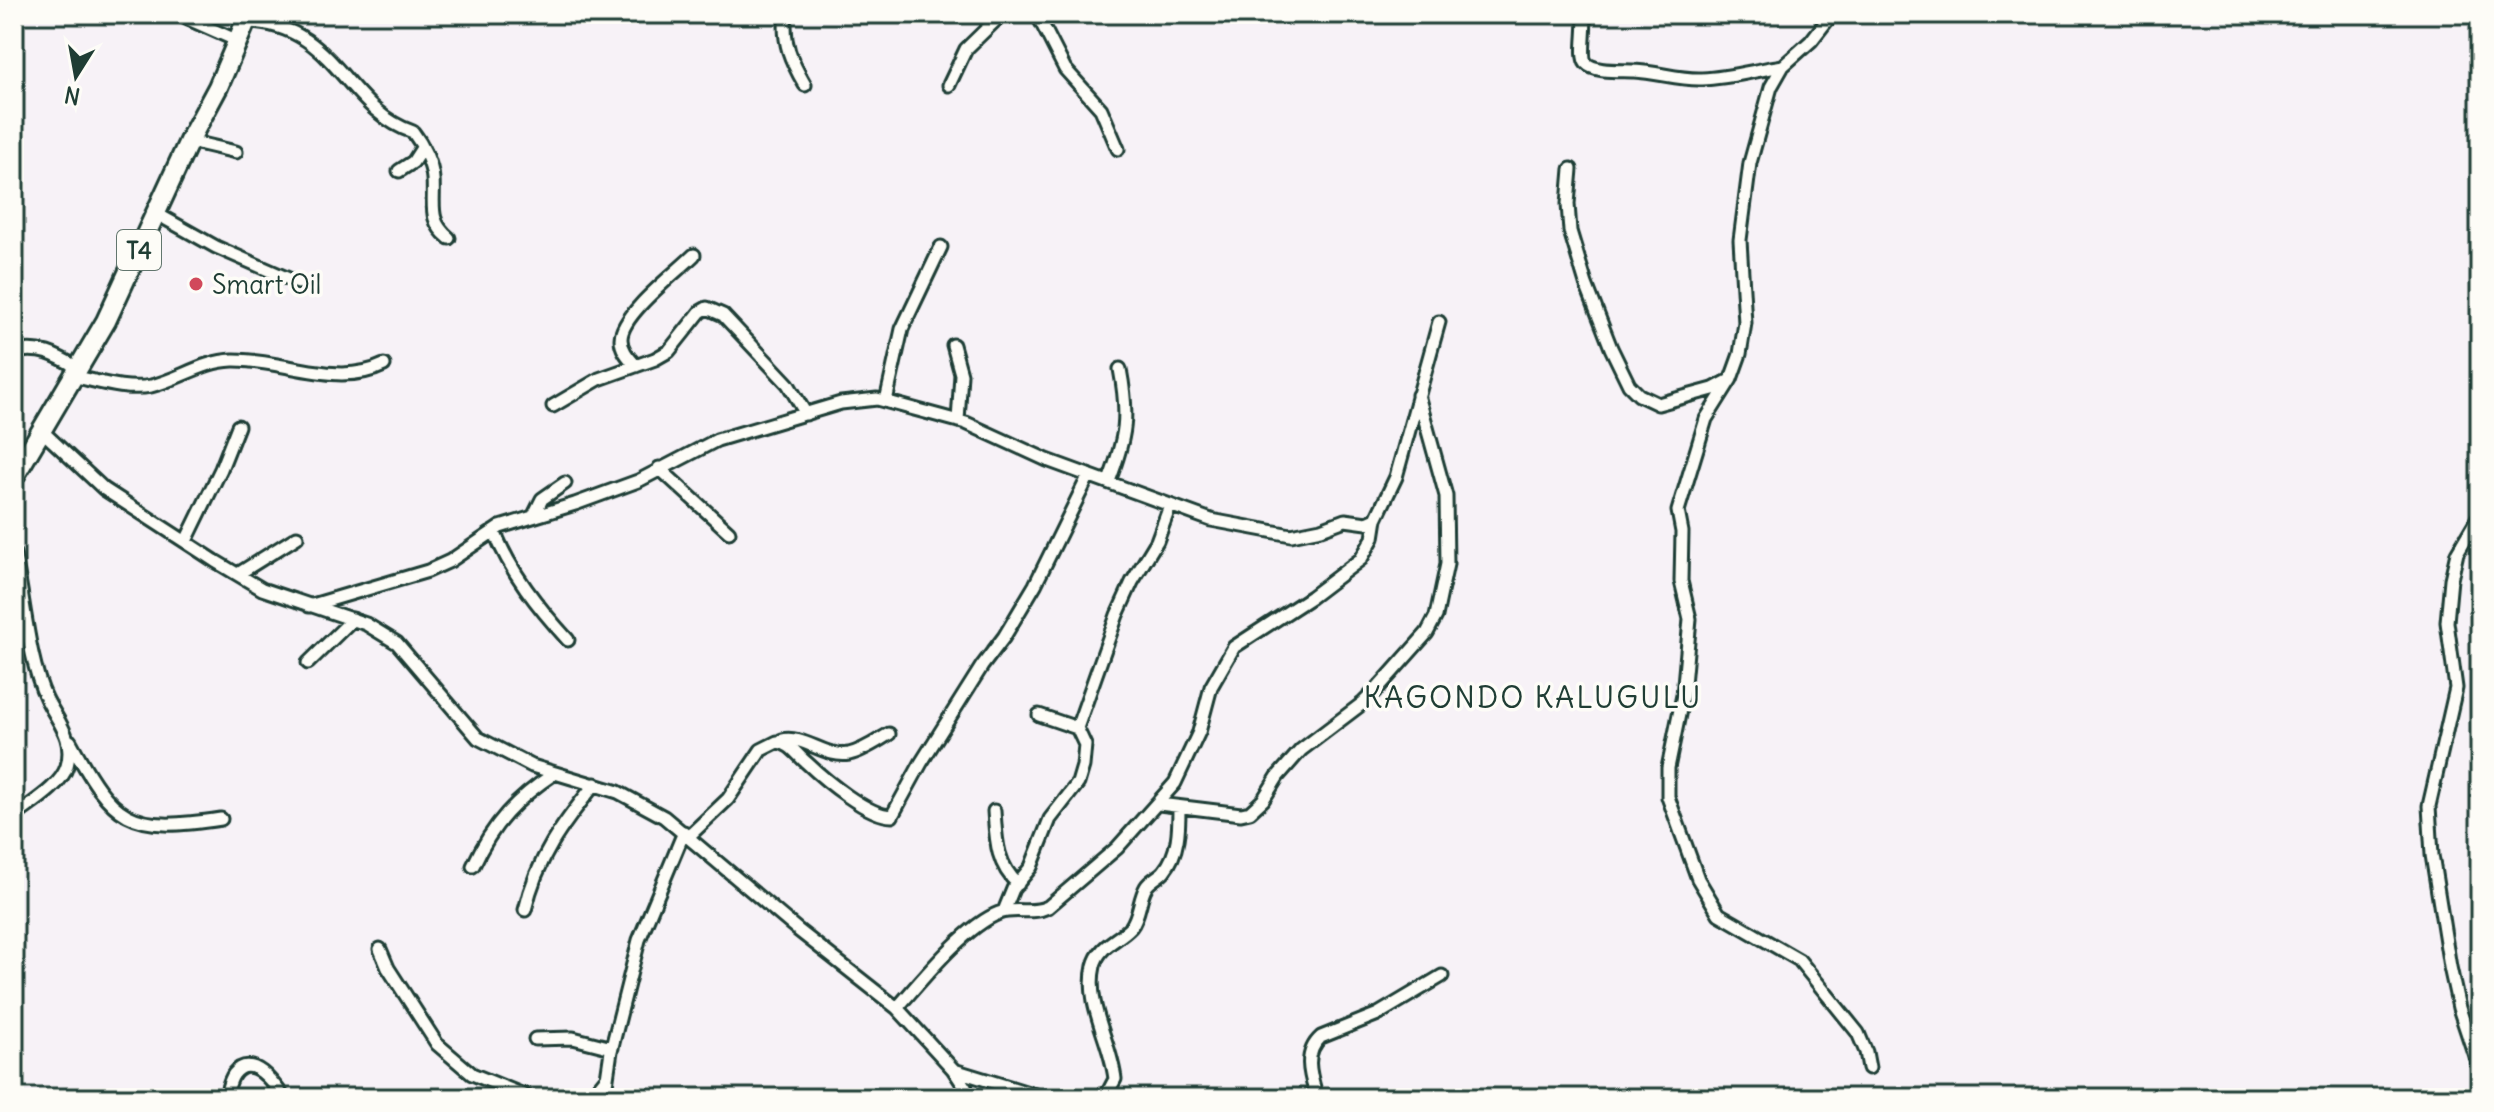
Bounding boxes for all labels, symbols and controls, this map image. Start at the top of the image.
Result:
north arrow [36,36,116,116]
text: N [62,80,82,111]
road number: T4 [117,230,161,270]
place label: Smart Oil [212,268,321,301]
marker: Smart Oil [187,275,205,293]
district label: KAGONDO KALUGULU [1364,678,1703,716]

